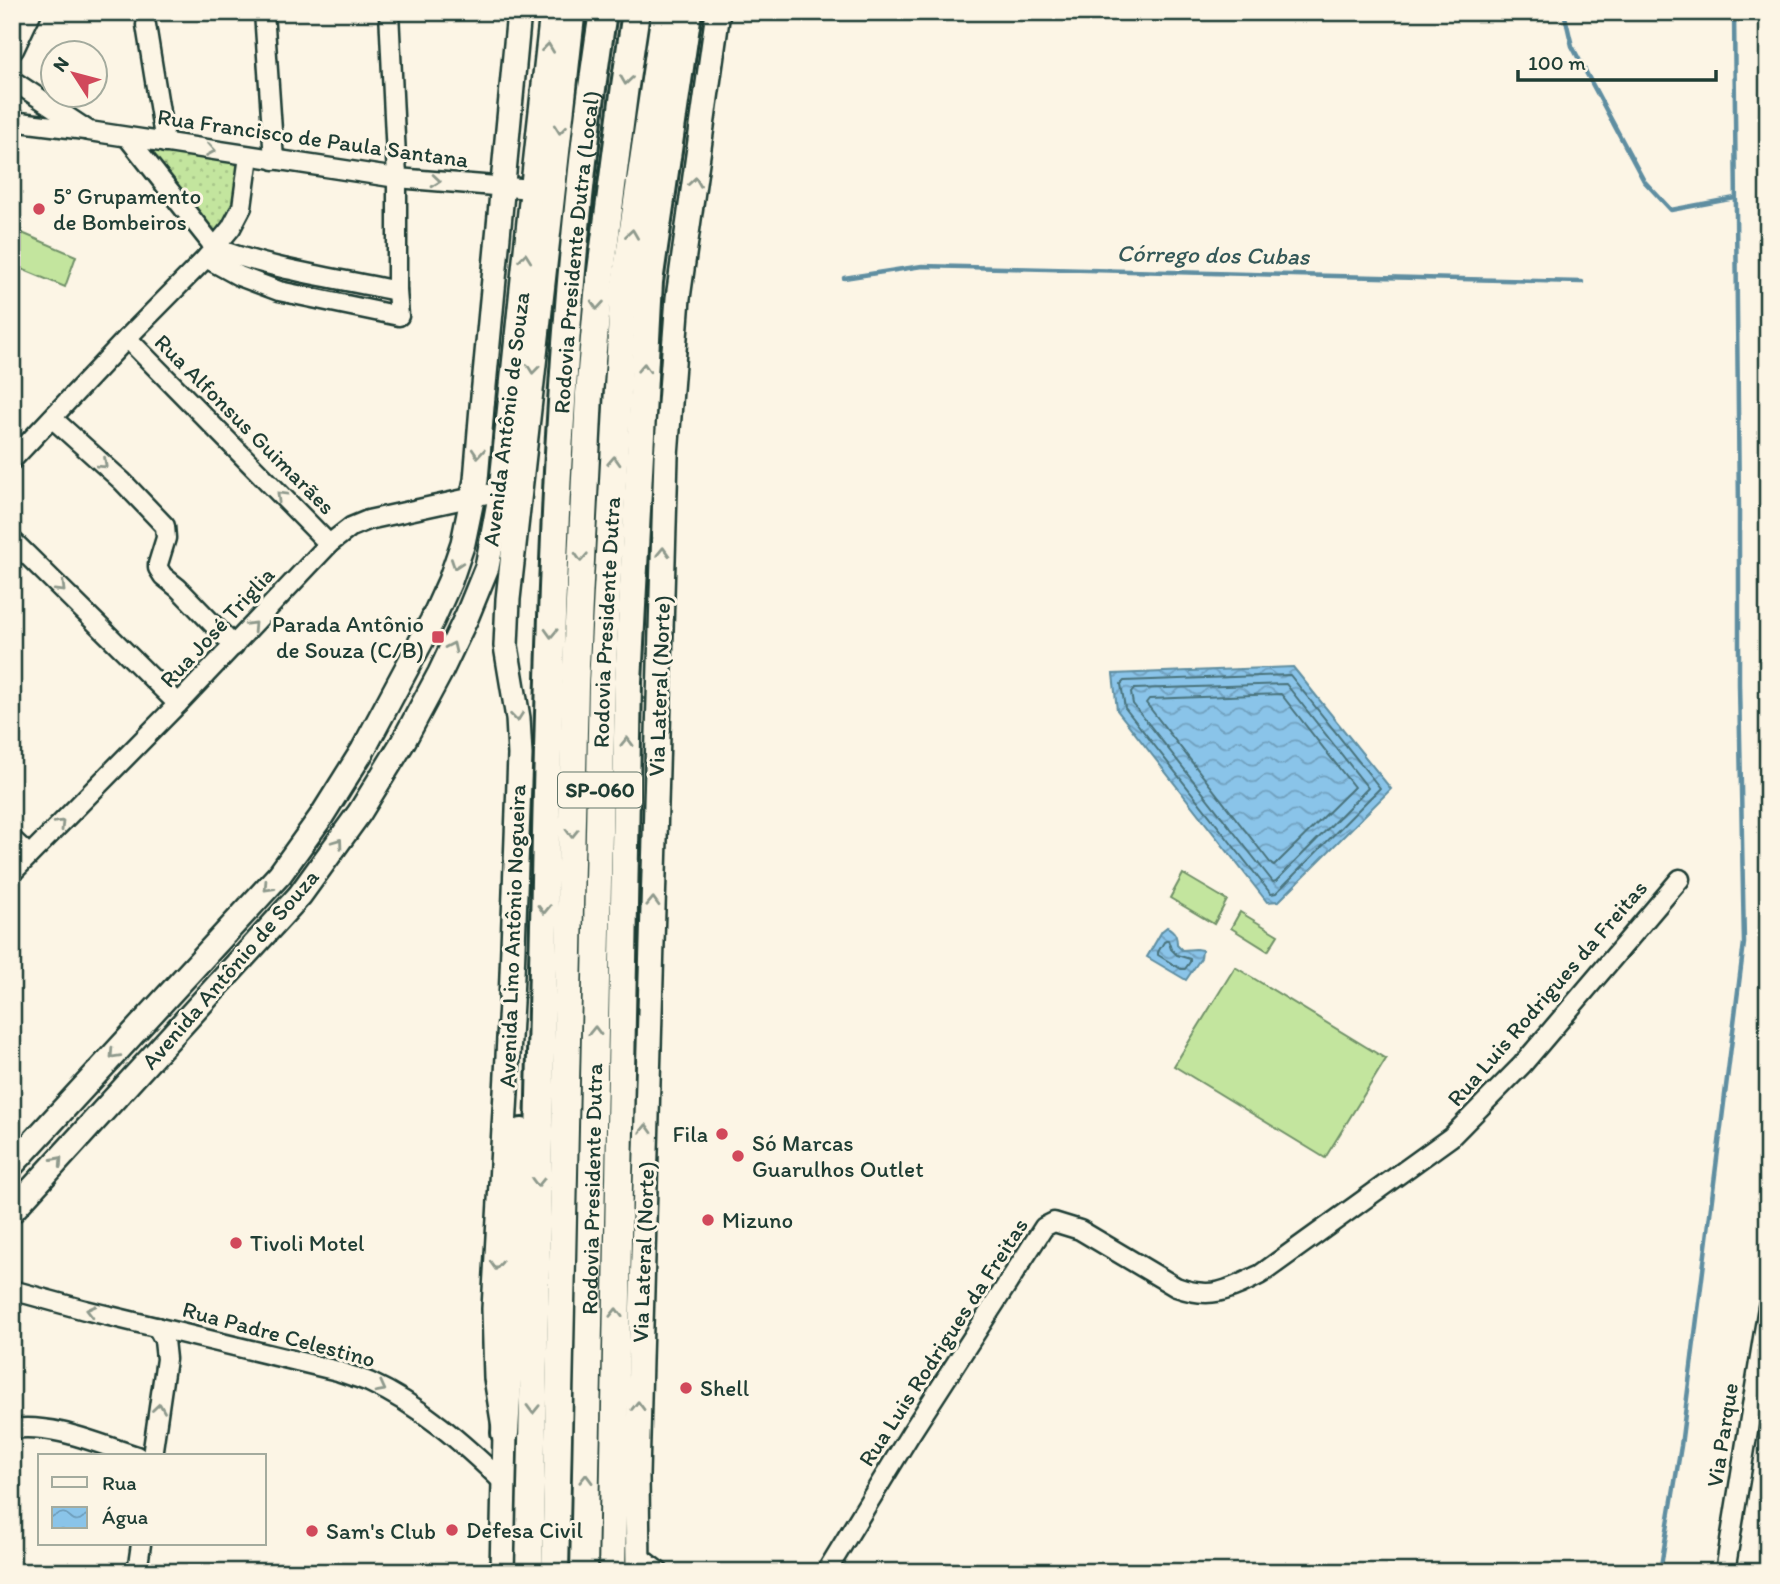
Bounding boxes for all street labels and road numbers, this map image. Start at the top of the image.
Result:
street label: Rodovia Presidente Dutra (Local) [547,89,606,415]
street label: Rua Francisco de Paula Santana [156,102,470,174]
street label: Avenida Antônio de Souza [476,290,536,548]
street label: Rua Alfonsus Guimarães [149,328,341,520]
street label: Rodovia Presidente Dutra [587,496,626,748]
street label: Rua José Triglia [154,561,280,693]
street label: Via Lateral (Norte) [642,595,676,777]
road number: SP-060 [558,772,642,808]
street label: Avenida Lino Antônio Nogueira [493,784,531,1088]
street label: Avenida Antônio de Souza [135,863,325,1075]
street label: Rua Luis Rodrigues da Freitas [1441,874,1653,1112]
street label: Rodovia Presidente Dutra [575,1063,608,1315]
street label: Via Lateral (Norte) [626,1161,660,1343]
street label: Rua Luis Rodrigues da Freitas [852,1212,1034,1472]
street label: Rua Padre Celestino [180,1295,378,1373]
street label: Via Parque [1700,1381,1744,1489]

